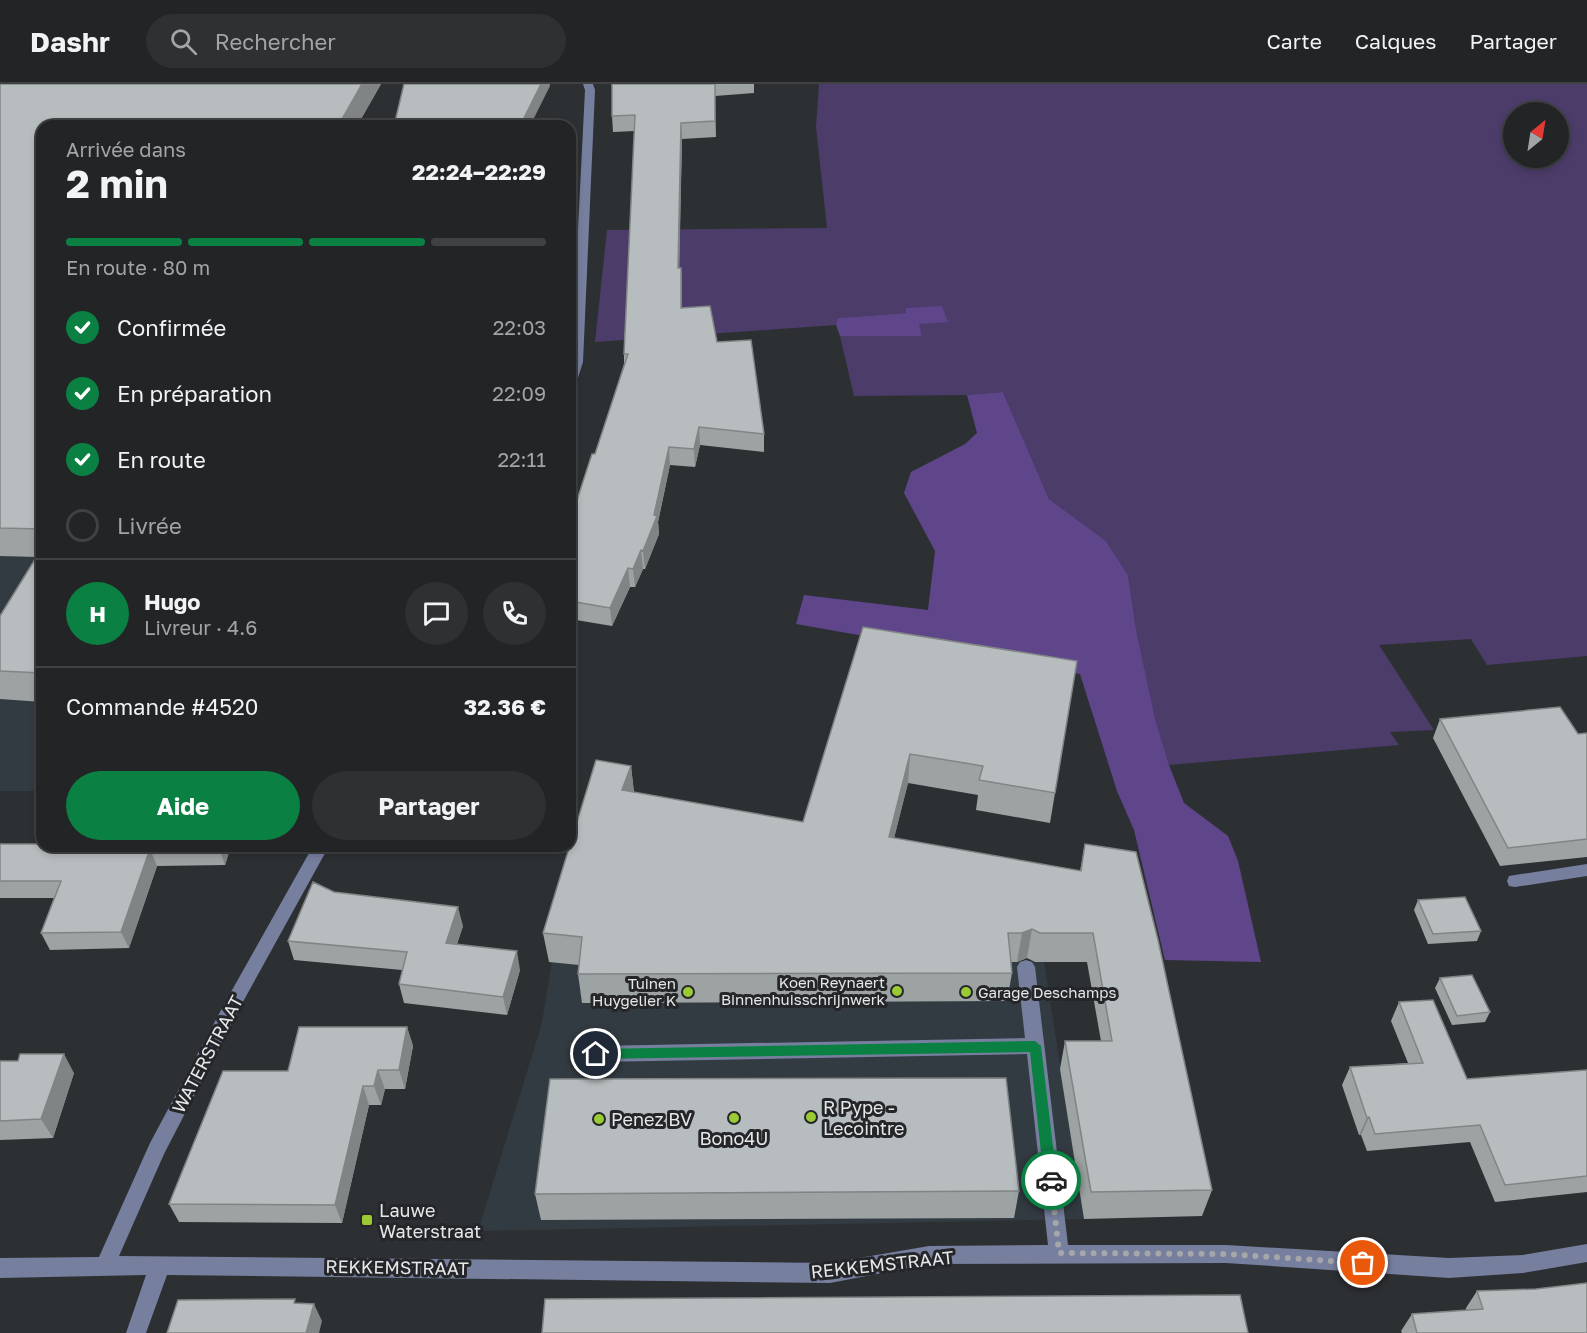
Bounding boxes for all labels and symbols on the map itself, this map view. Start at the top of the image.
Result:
north arrow [1503,102,1569,168]
place label: Koen Reynaert Binnenhuisschrijnwerk [721,973,886,1008]
place label: Tuinen Huygelier K [592,974,676,1009]
place label: Garage Deschamps [978,983,1116,1001]
marker: Koen Reynaert Binnenhuisschrijnwerk [890,984,904,998]
marker: Tuinen Huygelier K [681,985,695,999]
marker: Garage Deschamps [959,985,973,999]
street label: WATERSTRAAT [167,991,247,1117]
pin [570,1028,621,1079]
place label: R Pype - Lecointre [823,1096,904,1139]
place label: Penez BV [611,1108,692,1130]
marker: R Pype - Lecointre [804,1110,818,1124]
marker: Bono4U [727,1111,741,1125]
marker: Penez BV [592,1112,606,1126]
place label: Bono4U [700,1127,768,1149]
courier [1021,1150,1081,1210]
place label: Lauwe Waterstraat [379,1199,481,1242]
marker: Lauwe Waterstraat [360,1213,374,1227]
pin [1337,1237,1388,1288]
street label: REKKEMSTRAAT [810,1246,954,1282]
street label: REKKEMSTRAAT [325,1255,469,1279]

